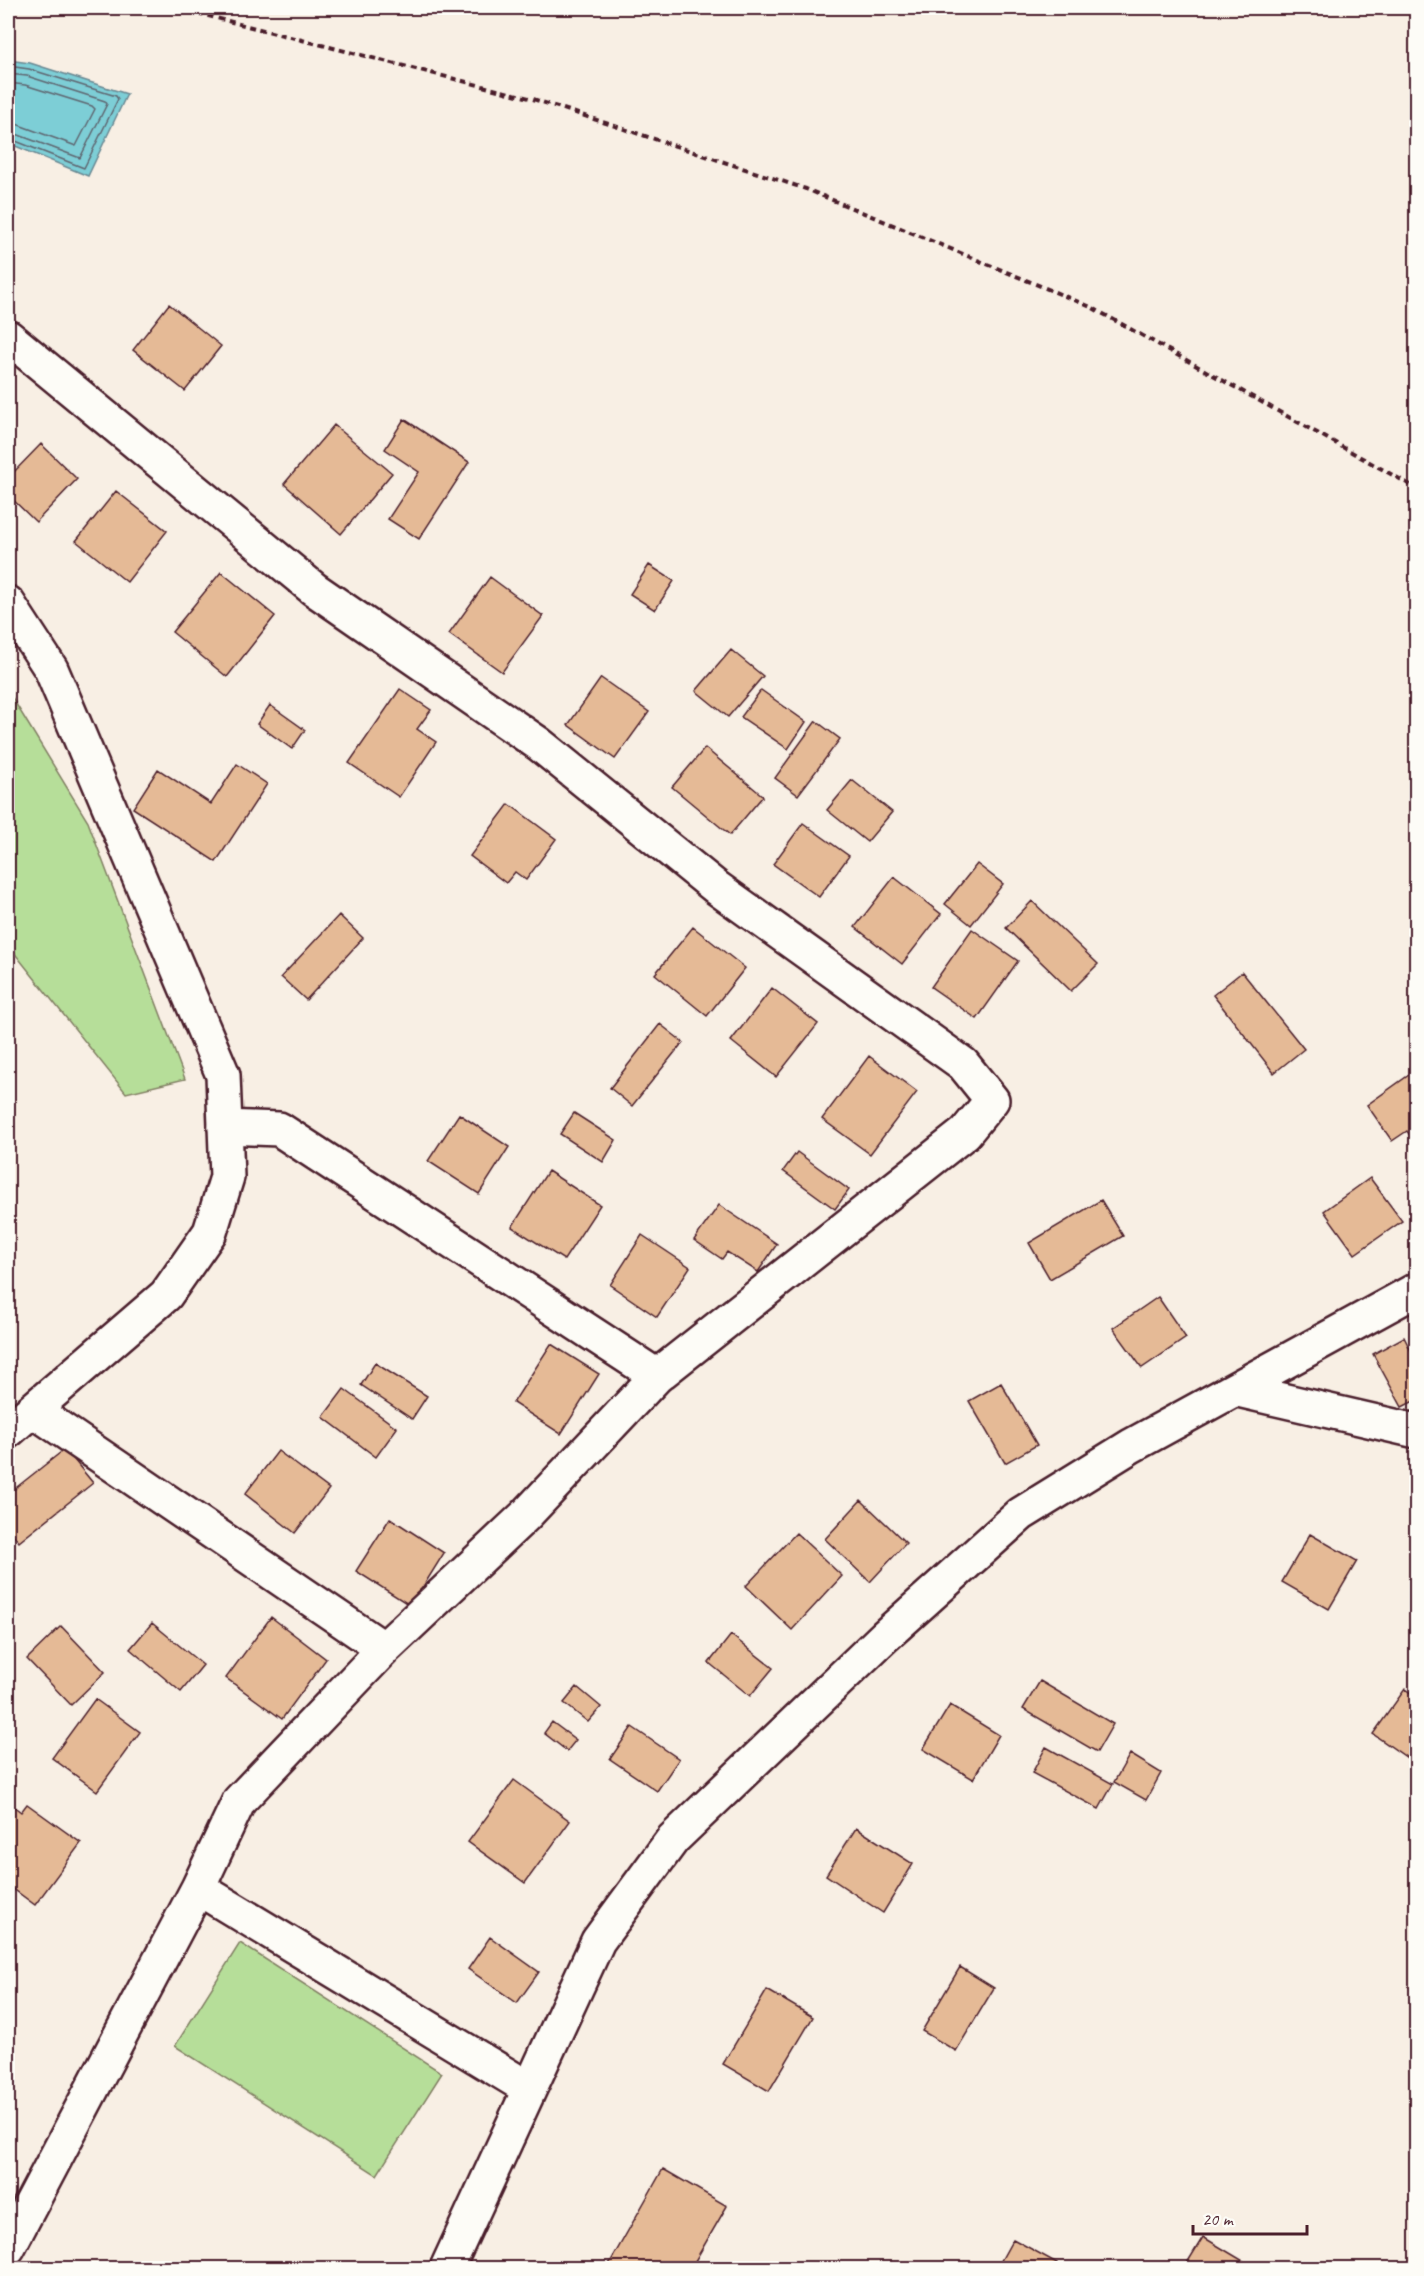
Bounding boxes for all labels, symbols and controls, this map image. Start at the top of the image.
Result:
scale bar [1193,2198,1307,2236]
text: 20 m [1202,2208,1235,2230]

